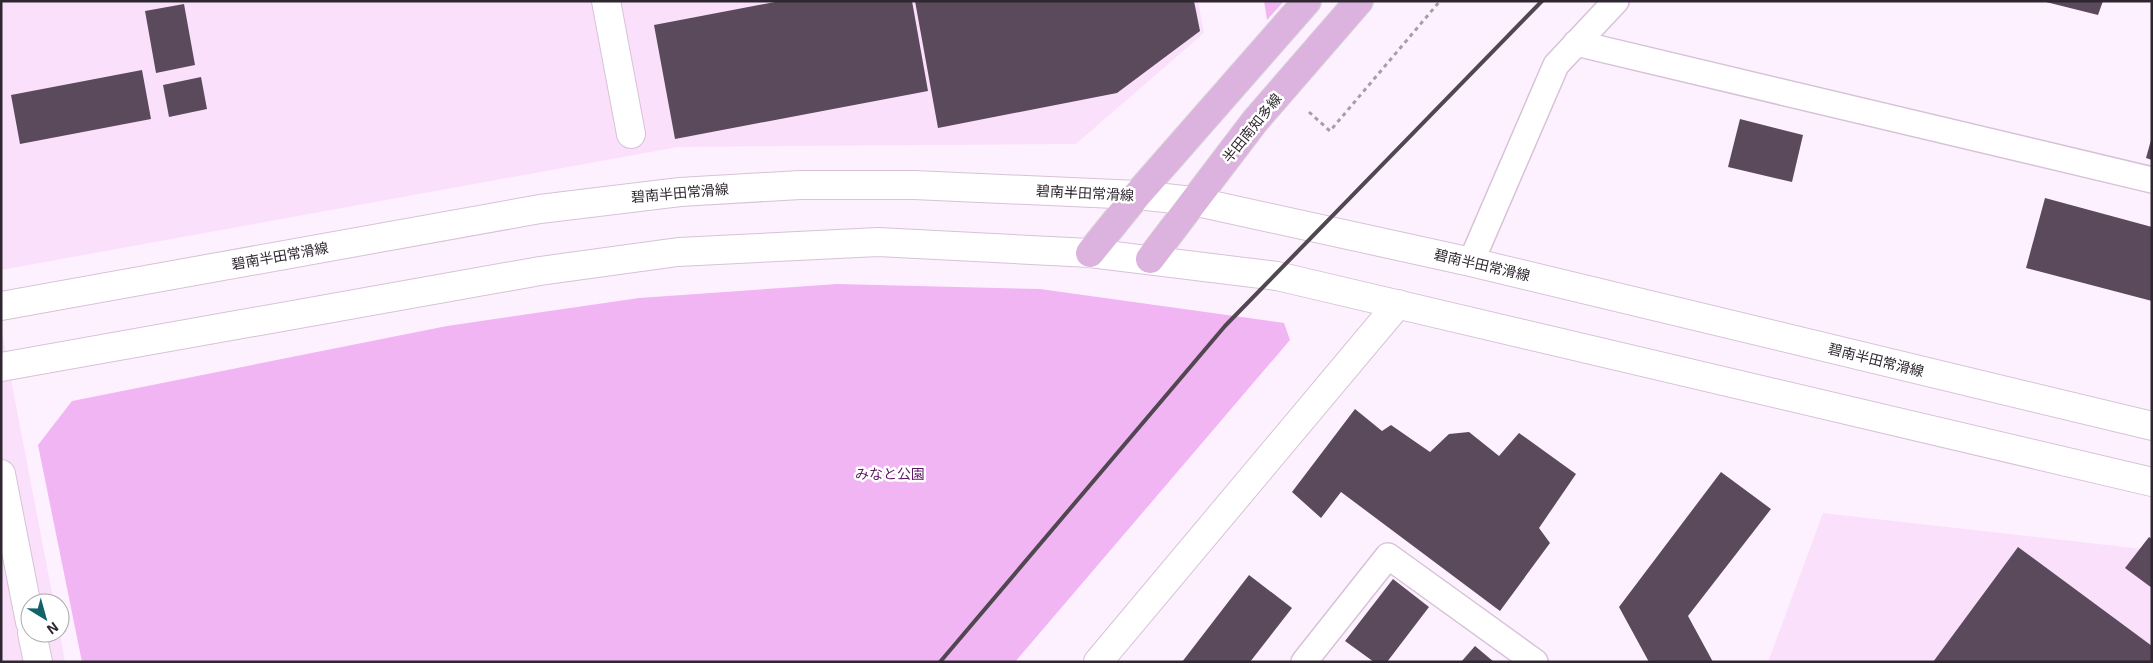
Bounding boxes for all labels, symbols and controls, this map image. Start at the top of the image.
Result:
street label: 半田南知多線 [1219,90,1285,166]
street label: 碧南半田常滑線 [630,180,730,205]
street label: 碧南半田常滑線 [1036,181,1134,204]
street label: 碧南半田常滑線 [230,239,330,272]
street label: 碧南半田常滑線 [1432,245,1532,284]
street label: 碧南半田常滑線 [1827,339,1926,380]
park label: みなと公園 [855,465,925,482]
north arrow [20,593,70,643]
text: N [44,619,62,639]

